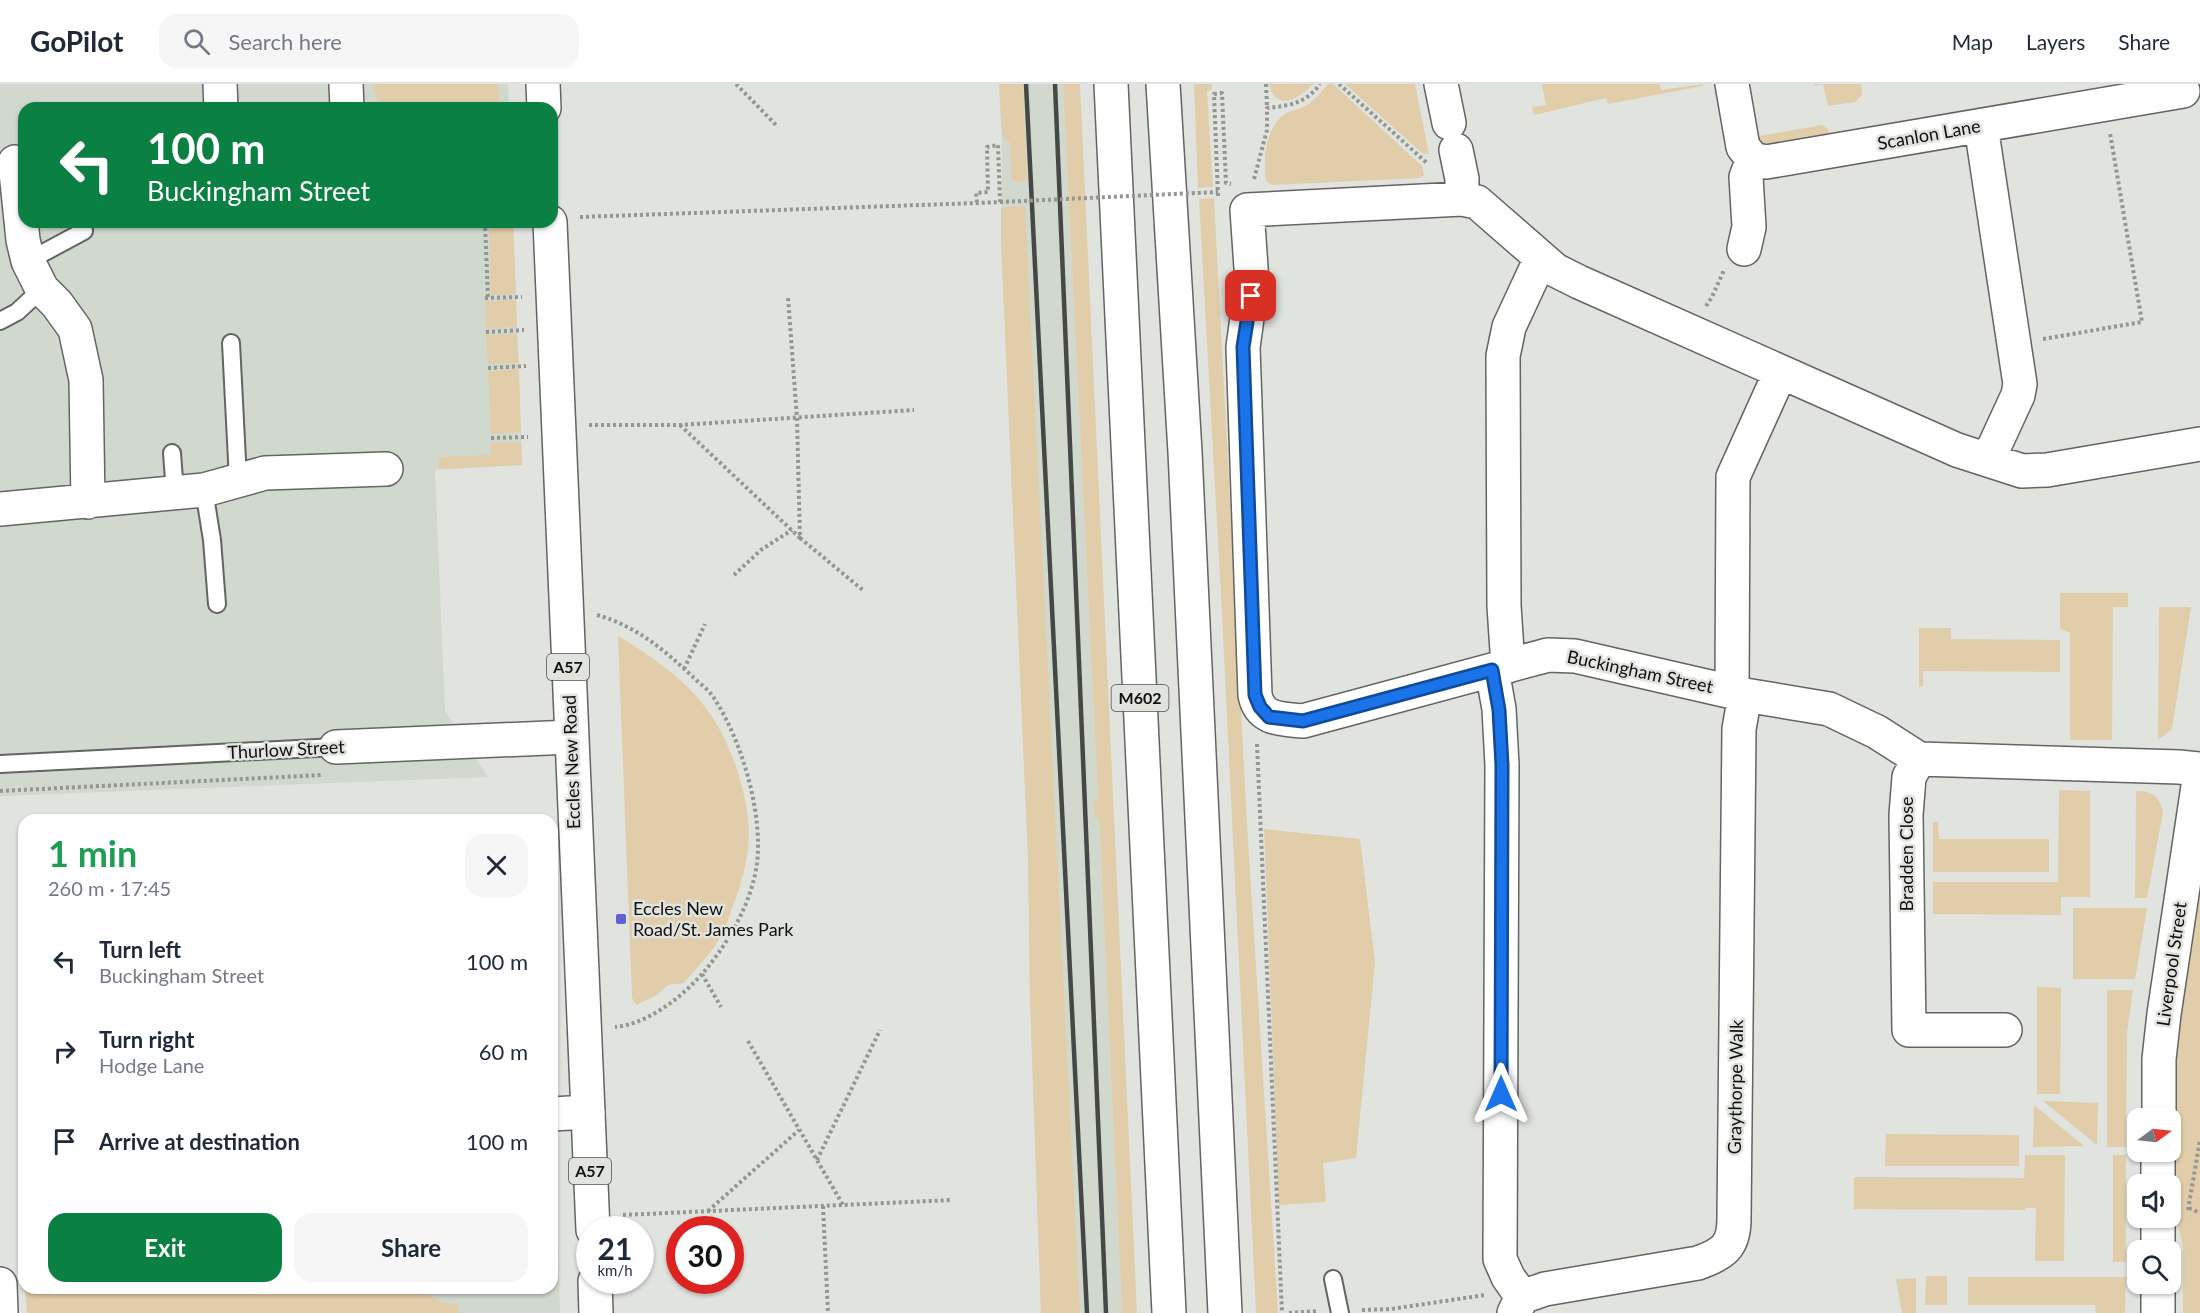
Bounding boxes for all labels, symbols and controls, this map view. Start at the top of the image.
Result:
search box [159,14,579,68]
text: GoPilot [30,24,123,58]
icon: search [180,25,213,58]
text: Search here [228,28,342,55]
text: Map [1952,29,1993,54]
text: Layers [2026,29,2085,54]
text: Share [2118,29,2170,54]
street label: Scanlon Lane [1876,114,1982,154]
text: 100 m [147,123,265,173]
icon: left [48,126,126,204]
text: Buckingham Street [147,174,370,207]
pin [1225,270,1276,321]
icon: arrive [1234,279,1267,312]
street label: Buckingham Street [1565,645,1716,697]
road number: A57 [547,654,589,680]
road number: M602 [1112,685,1168,711]
street label: Eccles New Road [558,695,584,830]
street label: Thurlow Street [227,735,346,763]
street label: Bradden Close [1895,797,1917,911]
text: 1 min [48,831,137,875]
button: close [465,834,528,897]
text: 260 m · 17:45 [48,876,171,900]
place label: Eccles New Road/St. James Park [633,897,794,940]
street label: Liverpool Street [2151,900,2191,1027]
marker: Eccles New Road/St. James Park [614,912,628,926]
text: Turn left [99,936,181,963]
icon: left [48,945,81,978]
text: 100 m [466,948,528,975]
text: Buckingham Street [99,963,264,987]
street label: Graythorpe Walk [1723,1019,1747,1154]
text: Turn right [99,1026,194,1053]
icon: right [48,1035,81,1068]
text: 60 m [479,1038,528,1065]
text: Hodge Lane [99,1053,204,1077]
position arrow [1469,1062,1533,1126]
north arrow [2127,1108,2181,1162]
map controls [2127,1108,2181,1294]
icon: arrive [48,1125,81,1158]
text: Arrive at destination [99,1128,300,1155]
text: 100 m [466,1128,528,1155]
road number: A57 [569,1158,611,1184]
button: sound [2127,1174,2181,1228]
button: Exit [48,1213,282,1282]
button: Share [294,1213,528,1282]
speed limit sign: 30 [666,1216,744,1294]
text: 21 [598,1230,632,1266]
button: search [2127,1240,2181,1294]
text: km/h [597,1261,633,1279]

